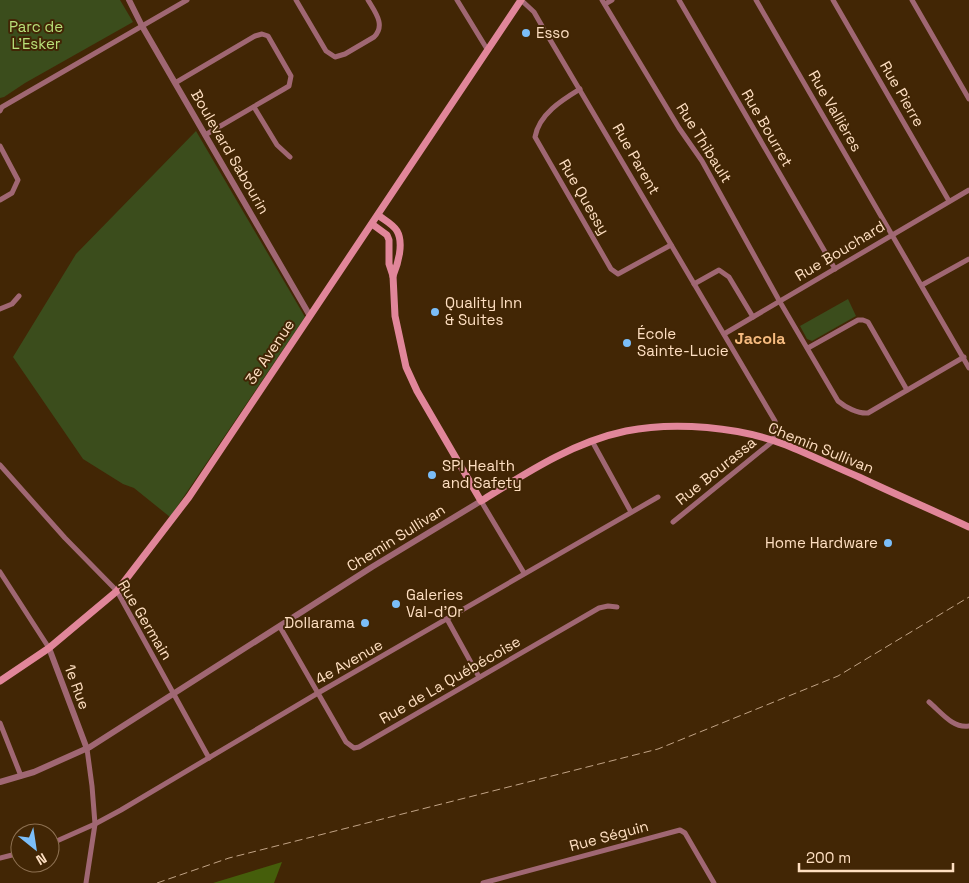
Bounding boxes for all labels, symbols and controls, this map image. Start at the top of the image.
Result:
park label: Parc de L'Esker [9,17,63,53]
place label: Esso [536,23,570,42]
marker: Esso [520,27,532,39]
street label: Rue Pierre [876,57,929,130]
street label: Rue Vallières [805,67,866,155]
street label: Boulevard Sabourin [187,86,274,217]
street label: Rue Bourret [738,86,797,170]
street label: Rue Thibault [672,99,737,186]
street label: Rue Parent [608,120,664,198]
street label: Rue Quessy [555,155,614,238]
street label: Rue Bouchard [791,216,888,285]
place label: Quality Inn & Suites [445,293,522,329]
marker: Quality Inn & Suites [429,306,441,318]
street label: 3e Avenue [241,315,298,388]
place label: École Sainte-Lucie [637,324,729,360]
district label: Jacola [735,328,785,349]
marker: École Sainte-Lucie [621,337,633,349]
street label: Chemin Sullivan [766,418,877,477]
street label: Rue Bourassa [672,432,760,509]
place label: SPI Health and Safety [442,456,522,492]
marker: SPI Health and Safety [426,469,438,481]
street label: Chemin Sullivan [343,500,448,575]
place label: Home Hardware [765,533,878,552]
marker: Home Hardware [882,537,894,549]
street label: Rue Germain [114,576,177,663]
place label: Galeries Val-d'Or [406,585,463,621]
marker: Galeries Val-d'Or [390,598,402,610]
place label: Dollarama [284,613,355,632]
marker: Dollarama [359,617,371,629]
street label: Rue de La Québécoise [376,631,524,728]
street label: 4e Avenue [312,635,386,689]
street label: 1e Rue [61,662,94,712]
street label: Rue Séguin [567,816,651,855]
north arrow [10,823,60,873]
scale bar [799,840,953,872]
text: 200 m [806,848,851,867]
text: N [33,849,50,869]

